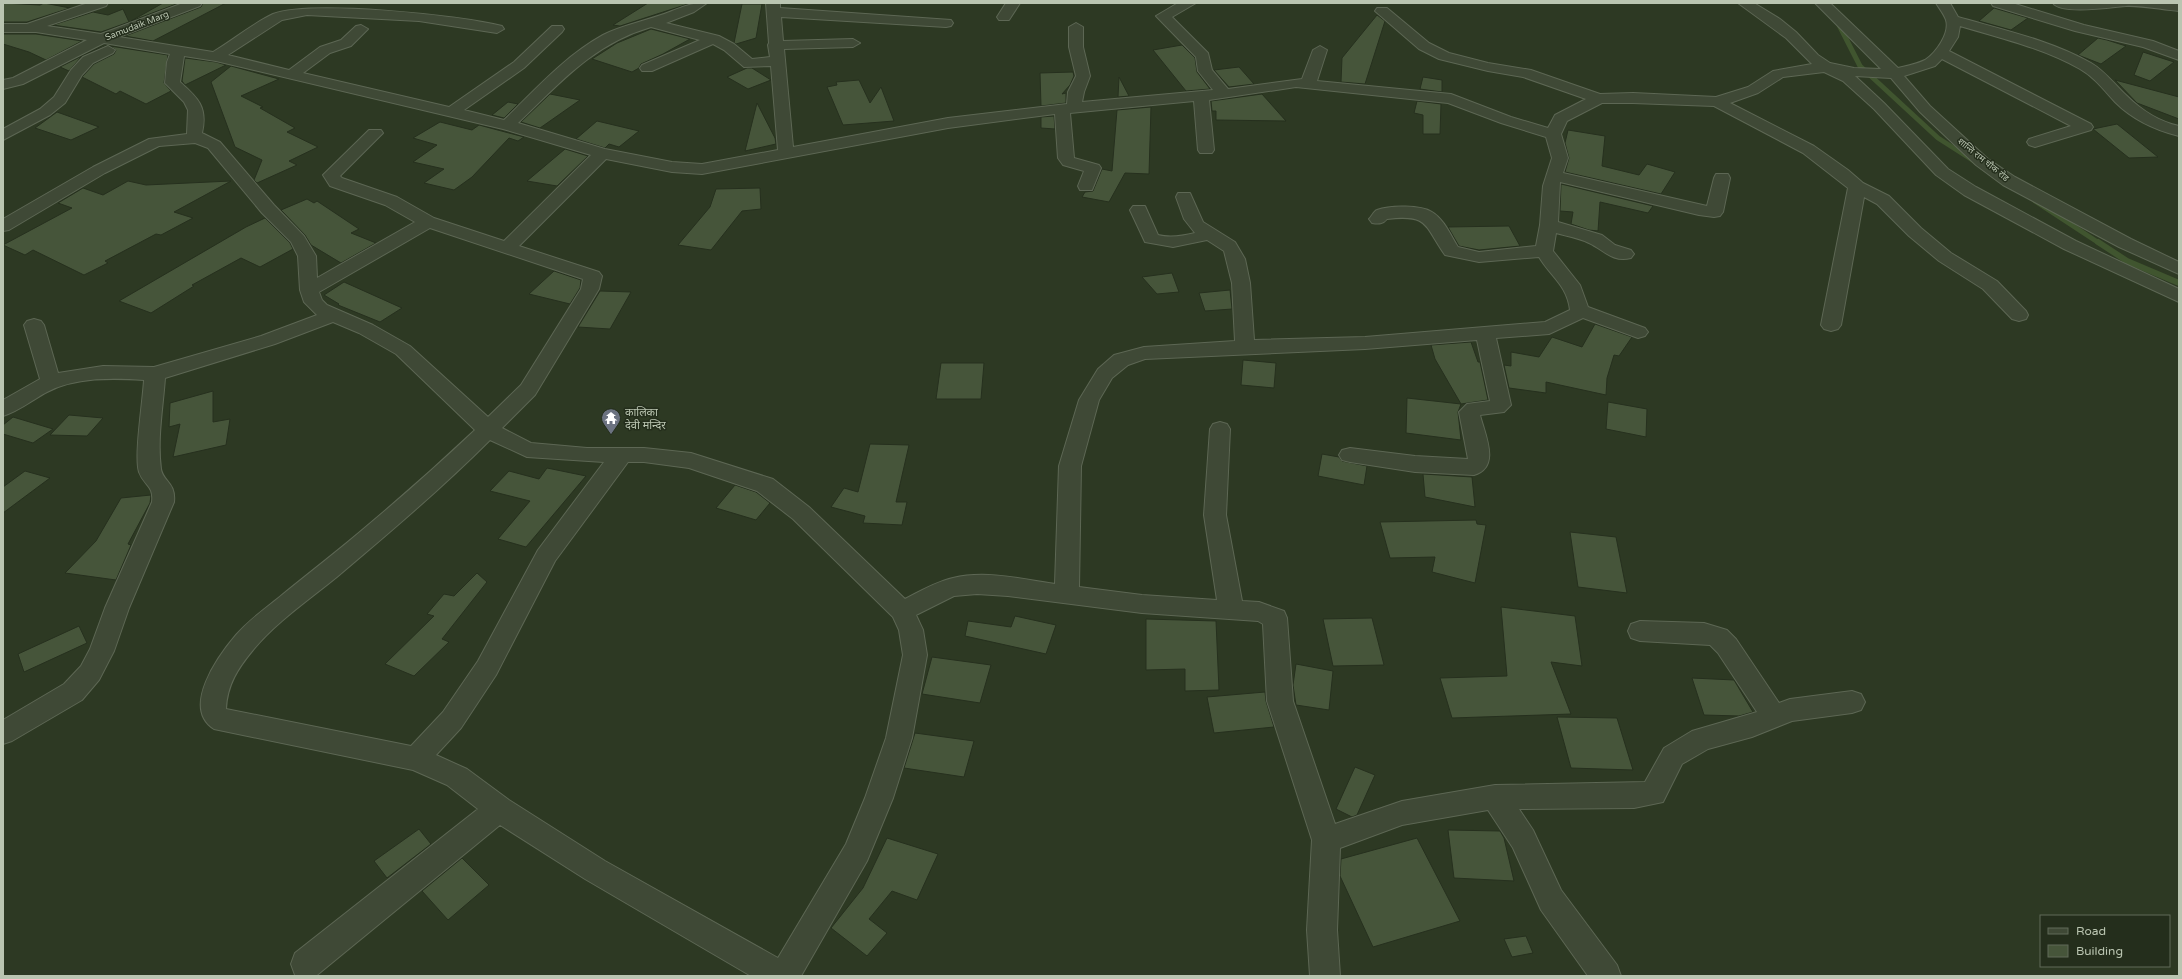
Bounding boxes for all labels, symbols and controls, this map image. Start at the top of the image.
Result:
street label: Samudaik Marg [104,9,170,43]
street label: शान्ति राम चौक रोड [1955,135,2012,184]
place label: कालिका देवी मन्दिर [625,406,666,432]
temple icon: कालिका देवी मन्दिर [600,407,622,435]
legend [2040,915,2170,967]
text: Road [2076,924,2106,938]
text: Building [2076,944,2123,958]

